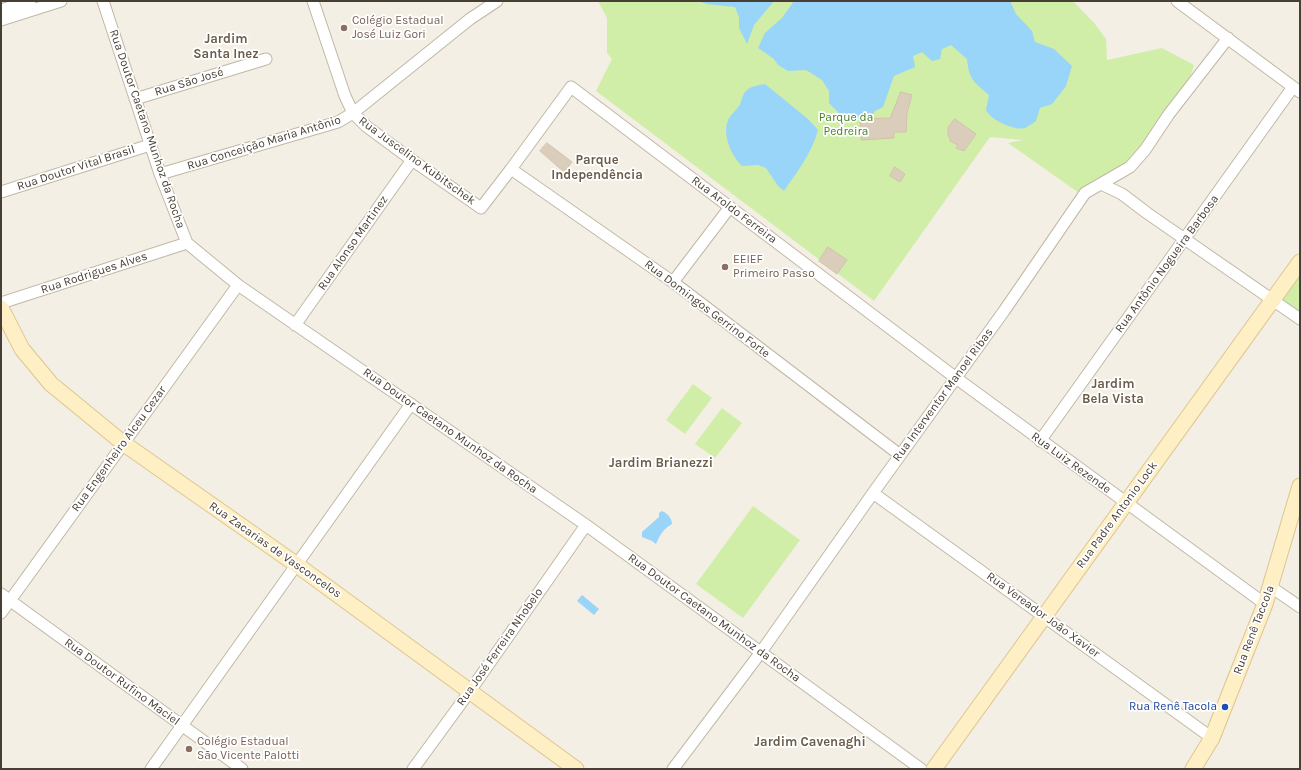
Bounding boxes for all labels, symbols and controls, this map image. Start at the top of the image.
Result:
place label: Colégio Estadual José Luiz Gori [352,14,444,42]
marker: Colégio Estadual José Luiz Gori [339,23,349,33]
street label: Rua Doutor Caetano Munhoz da Rocha [106,28,188,230]
district label: Jardim Santa Inez [193,31,259,62]
street label: Rua São José [153,65,225,99]
park label: Parque da Pedreira [819,111,873,139]
street label: Rua Conceição Maria Antônio [185,113,343,173]
street label: Rua Juscelino Kubitschek [356,114,478,208]
street label: Rua Doutor Vital Brasil [15,142,137,194]
district label: Parque Independência [551,152,643,183]
street label: Rua Aroldo Ferreira [688,173,780,247]
street label: Rua Antônio Nogueira Barbosa [1112,192,1222,336]
street label: Rua Alonso Martinez [315,193,391,293]
street label: Rua Rodrigues Alves [39,249,149,297]
place label: EEIEF Primeiro Passo [733,253,815,281]
street label: Rua Domingos Gerrino Forte [641,257,773,361]
marker: EEIEF Primeiro Passo [720,262,730,272]
street label: Rua Interventor Manoel Ribas [890,326,996,464]
street label: Rua Doutor Caetano Munhoz da Rocha [360,365,540,497]
district label: Jardim Bela Vista [1082,376,1144,407]
street label: Rua Engenheiro Alceu Cezar [69,383,169,515]
street label: Rua Luiz Rezende [1028,429,1114,497]
district label: Jardim Brianezzi [609,455,713,471]
street label: Rua Padre Antonio Lock [1073,459,1161,571]
street label: Rua Zacarias de Vasconcelos [206,499,344,601]
street label: Rua Doutor Caetano Munhoz da Rocha [625,551,803,685]
street label: Rua Vereador João Xavier [984,569,1102,661]
street label: Rua Renê Taccola [1230,583,1278,677]
street label: Rua José Ferreira Nhobelo [454,585,546,709]
street label: Rua Doutor Rufino Maciel [62,635,182,729]
place label: Rua Renê Tacola [1129,700,1217,714]
marker: Rua Renê Tacola [1220,702,1230,712]
district label: Jardim Cavenaghi [754,734,866,750]
place label: Colégio Estadual São Vicente Palotti [197,735,299,763]
marker: Colégio Estadual São Vicente Palotti [184,744,194,754]

